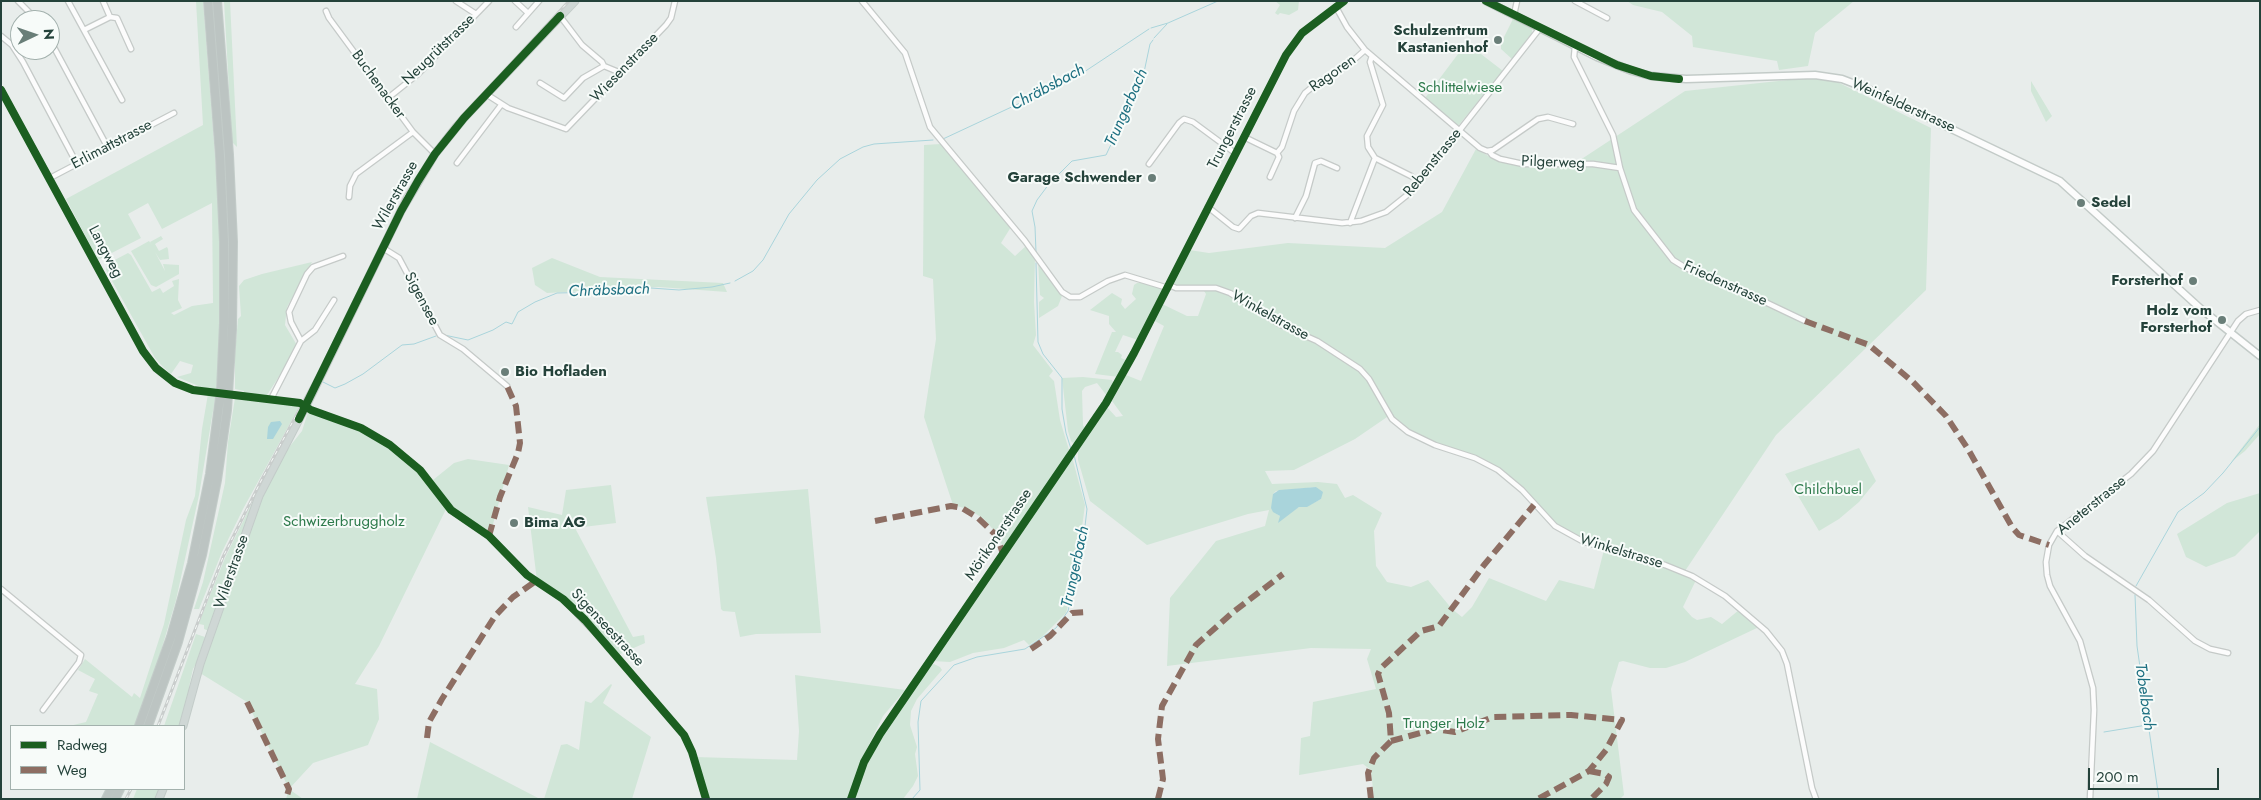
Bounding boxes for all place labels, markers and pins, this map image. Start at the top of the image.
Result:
place label: Schulzentrum Kastanienhof [1393,22,1488,57]
marker: Schulzentrum Kastanienhof [1492,34,1504,46]
place label: Garage Schwender [1008,169,1142,187]
marker: Garage Schwender [1146,172,1158,184]
place label: Sedel [2091,194,2131,212]
marker: Sedel [2075,197,2087,209]
place label: Forsterhof [2111,272,2183,290]
marker: Forsterhof [2187,275,2199,287]
place label: Holz vom Forsterhof [2140,302,2212,337]
marker: Holz vom Forsterhof [2216,314,2228,326]
place label: Bio Hofladen [515,363,607,381]
marker: Bio Hofladen [499,366,511,378]
place label: Bima AG [524,514,586,532]
marker: Bima AG [508,517,520,529]

